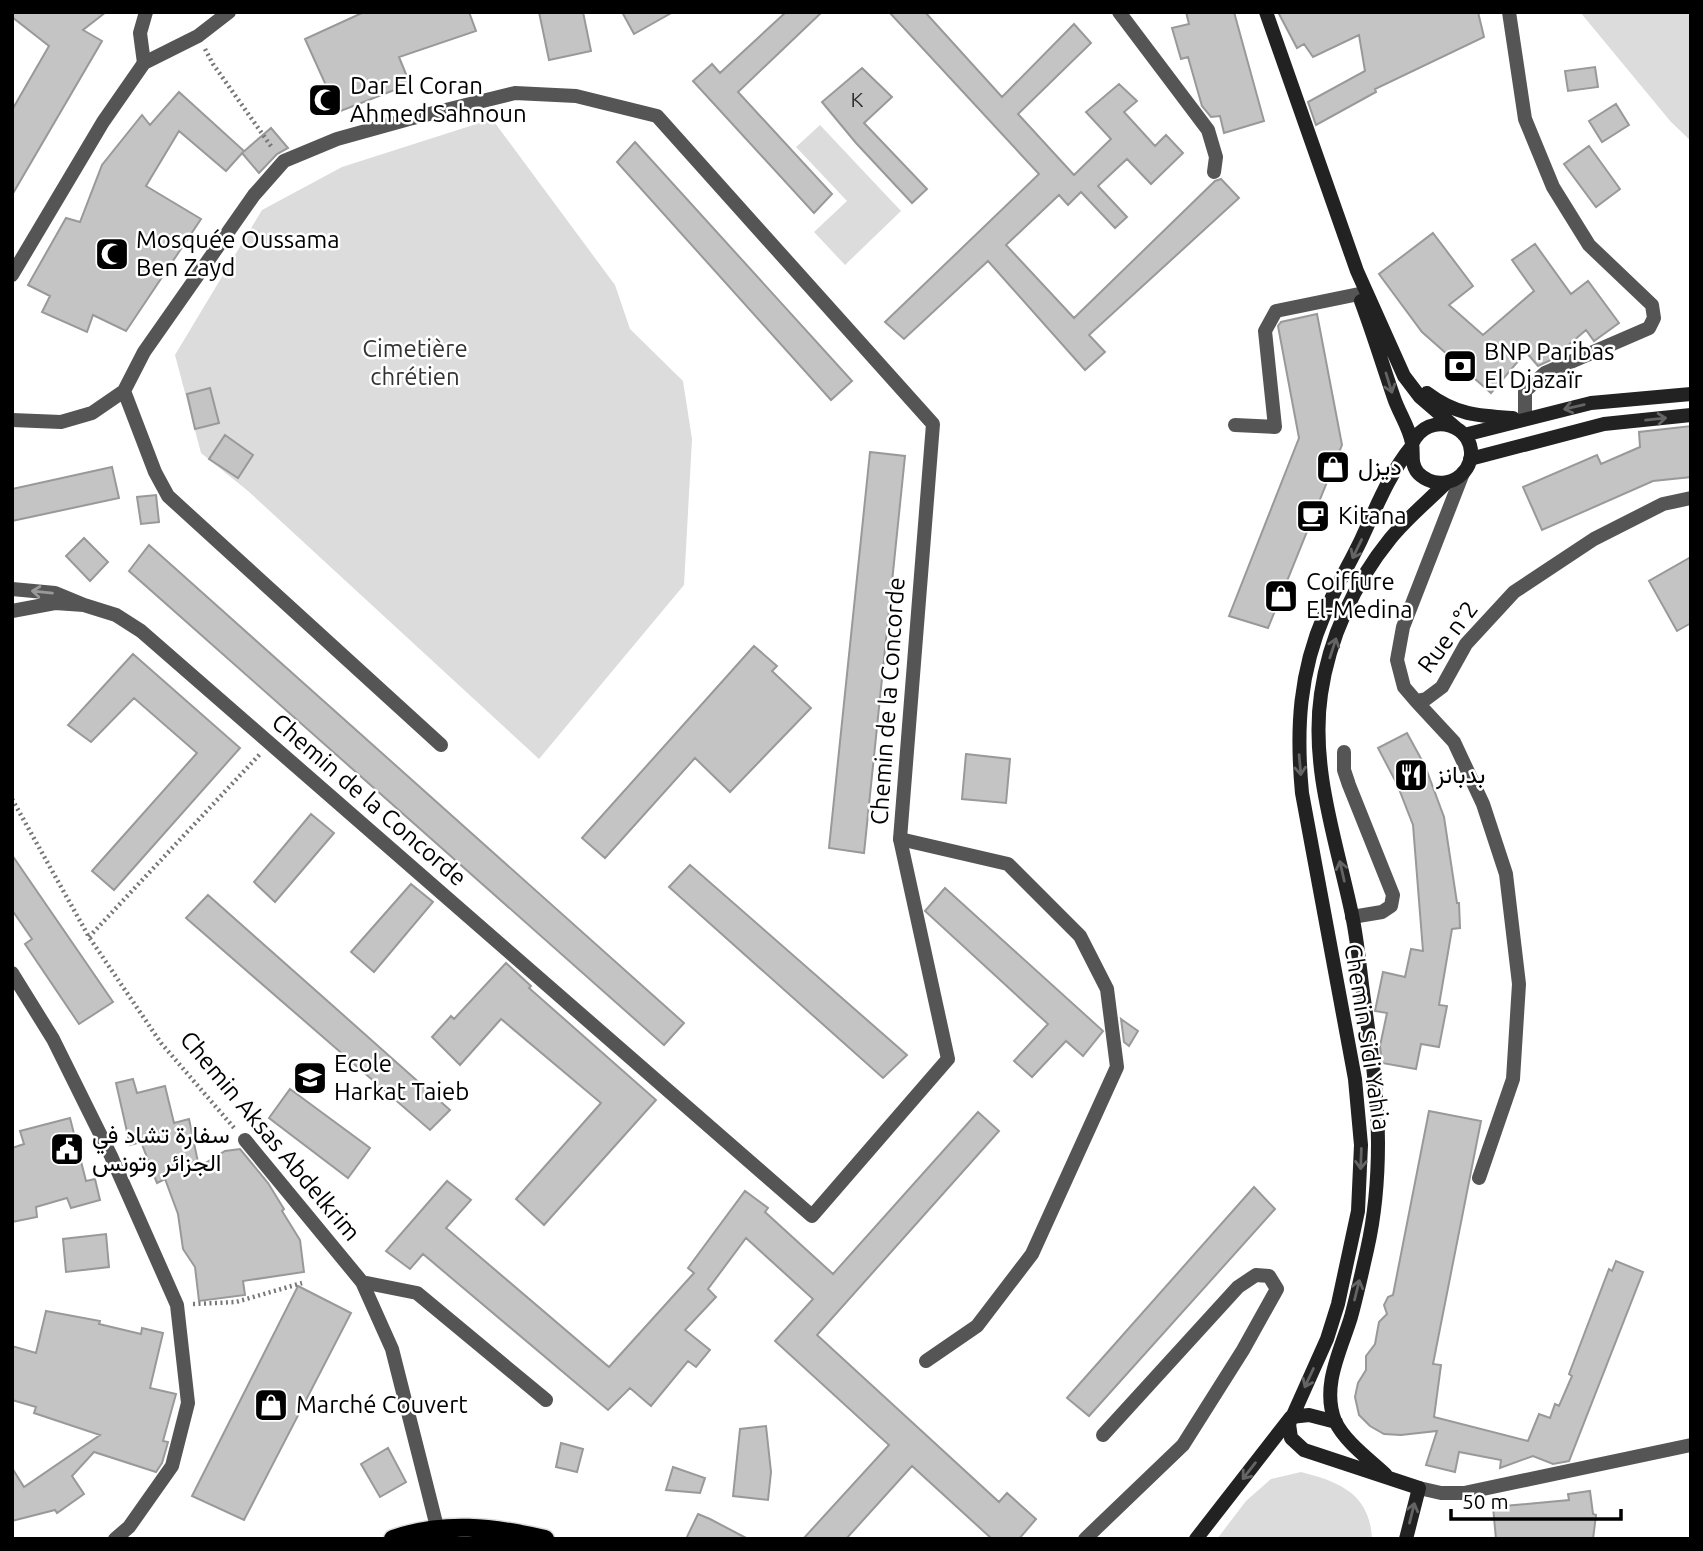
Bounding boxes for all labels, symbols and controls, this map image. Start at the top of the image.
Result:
place label: Dar El Coran Ahmed Sahnoun [350,72,527,127]
mosque icon: Dar El Coran Ahmed Sahnoun [306,81,344,119]
house number: K [851,87,864,111]
place label: Mosquée Oussama Ben Zayd [136,226,340,281]
mosque icon: Mosquée Oussama Ben Zayd [93,235,131,273]
park label: Cimetière chrétien [362,335,468,390]
place label: BNP Paribas El Djazaïr [1484,338,1614,393]
bank icon: BNP Paribas El Djazaïr [1441,347,1479,385]
one-way arrow [1384,371,1397,393]
one-way arrow [1563,401,1586,414]
one-way arrow [1644,412,1667,425]
shop icon: ديزل [1314,448,1352,486]
place label: ديزل [1358,453,1402,482]
cafe icon: Kitana [1294,497,1332,535]
place label: Kitana [1338,502,1407,529]
one-way arrow [1349,538,1363,559]
place label: Coiffure El-Medina [1306,568,1413,623]
street label: Chemin de la Concorde [865,576,910,826]
shop icon: Coiffure El-Medina [1262,577,1300,615]
one-way arrow [32,585,54,598]
street label: Rue n°2 [1412,596,1483,678]
one-way arrow [1328,637,1340,659]
street label: Chemin de la Concorde [267,708,472,891]
one-way arrow [1294,753,1307,776]
restaurant icon: بدبانز [1392,756,1430,794]
place label: بدبانز [1435,761,1485,790]
one-way arrow [1335,860,1348,883]
street label: Chemin Sidi Yahia [1339,942,1396,1132]
street label: Chemin Aksas Abdelkrim [175,1026,366,1246]
place label: Ecole Harkat Taieb [334,1050,469,1105]
school or university icon: Ecole Harkat Taieb [291,1059,329,1097]
place label: سفارة تشاد في الجزائر وتونس [92,1121,230,1178]
public building icon: سفارة تشاد في الجزائر وتونس [48,1130,86,1168]
one-way arrow [1354,1147,1368,1170]
one-way arrow [1351,1279,1365,1302]
one-way arrow [1302,1367,1315,1388]
shop icon: Marché Couvert [252,1386,290,1424]
place label: Marché Couvert [296,1391,468,1418]
one-way arrow [1241,1461,1256,1479]
scale bar [1451,1478,1621,1522]
text: 50 m [1462,1489,1509,1513]
one-way arrow [1406,1502,1419,1525]

